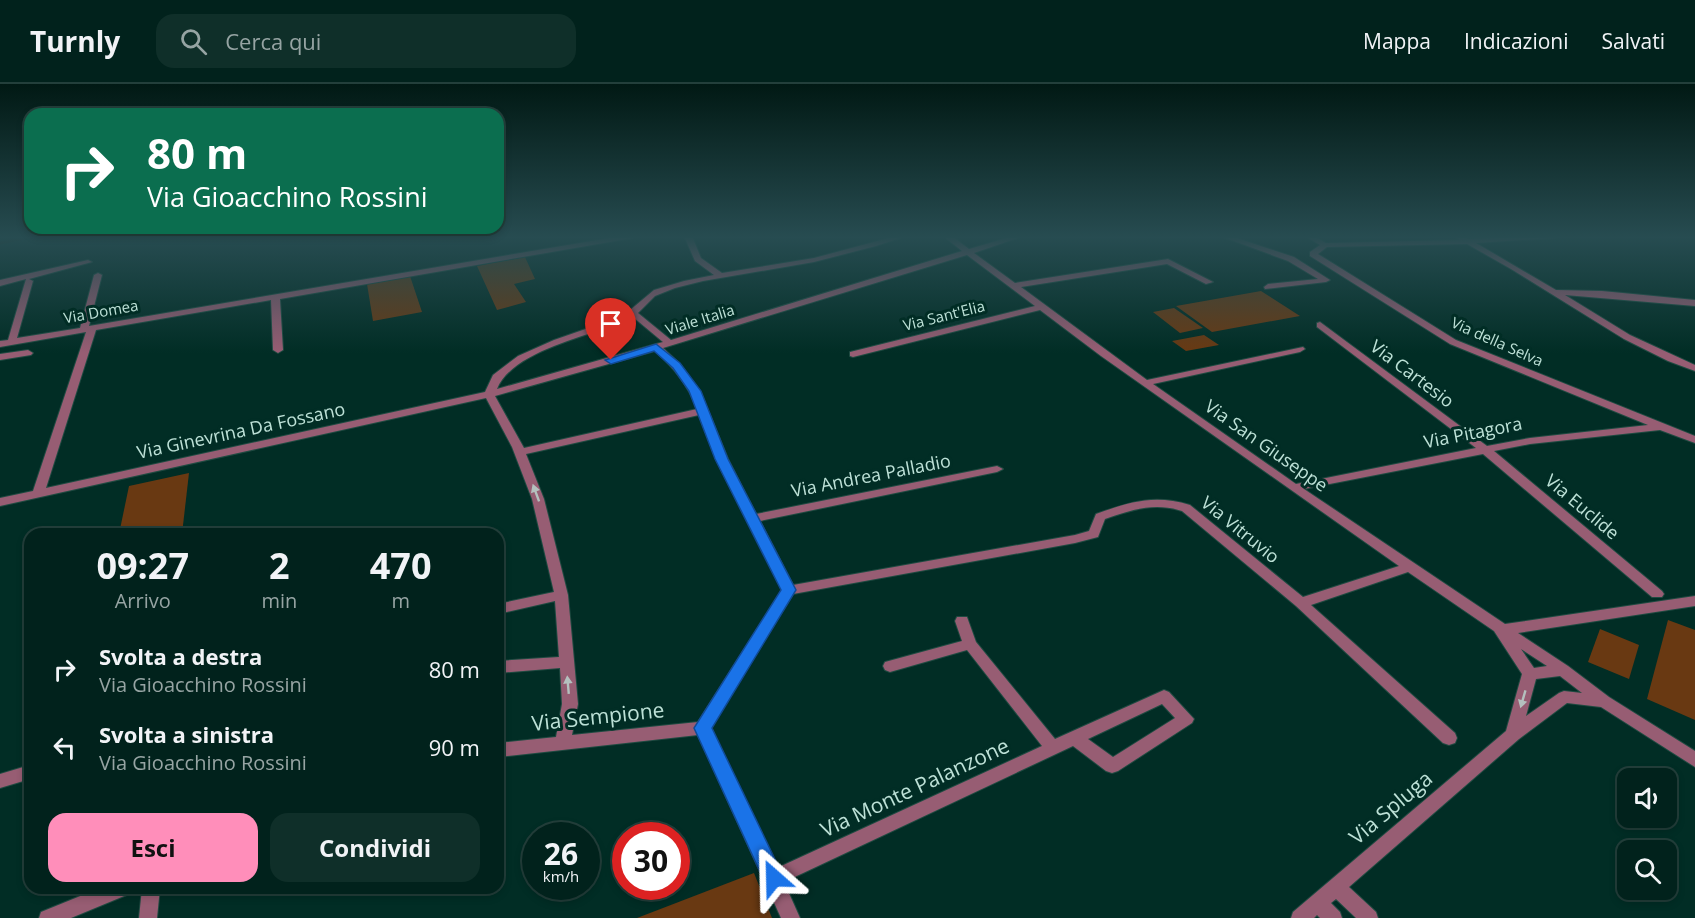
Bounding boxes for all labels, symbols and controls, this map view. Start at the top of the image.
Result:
search box [156,14,576,68]
text: Turnly [30,22,120,60]
icon: search [177,25,210,58]
text: Cerca qui [225,26,321,56]
text: Mappa [1363,27,1431,55]
text: Indicazioni [1464,27,1569,55]
text: Salvati [1602,27,1665,55]
text: 80 m [147,124,247,181]
icon: right [48,132,126,210]
text: Via Gioacchino Rossini [147,178,428,215]
street label: Via Domea [62,295,140,327]
street label: Via Sant'Elia [901,295,987,335]
pin [585,298,636,360]
street label: Viale Italia [663,299,737,339]
icon: arrive [594,307,627,340]
street label: Via della Selva [1448,312,1547,370]
street label: Via Cartesio [1366,334,1459,413]
street label: Via San Giuseppe [1200,394,1333,497]
street label: Via Ginevrina Da Fossano [134,396,347,464]
street label: Via Pitagora [1422,411,1524,453]
street label: Via Andrea Palladio [789,448,953,502]
street label: Via Euclide [1541,468,1625,544]
one-way arrow [530,484,540,502]
street label: Via Vitruvio [1196,490,1285,568]
text: 09:27 [96,541,189,590]
text: 2 [269,541,290,590]
text: 470 [370,541,432,590]
text: Arrivo [115,587,171,614]
text: min [261,587,297,614]
text: m [391,587,410,614]
text: Svolta a destra [99,641,262,671]
icon: right [48,653,81,686]
text: 80 m [429,654,480,684]
text: Via Gioacchino Rossini [99,671,307,698]
one-way arrow [563,675,573,694]
one-way arrow [1518,690,1527,708]
street label: Via Sempione [530,695,666,737]
text: Svolta a sinistra [99,719,274,749]
icon: left [48,731,81,764]
street label: Via Monte Palanzone [816,731,1014,843]
text: 90 m [429,732,480,762]
text: Via Gioacchino Rossini [99,749,307,776]
street label: Via Spluga [1343,764,1438,850]
map controls [1617,768,1677,900]
button: sound [1617,768,1677,828]
button: Esci [48,813,258,882]
button: Condividi [270,813,480,882]
speed limit sign: 30 [612,822,690,900]
text: 26 [544,833,578,874]
button: search [1617,840,1677,900]
position arrow [742,846,806,910]
text: km/h [543,866,579,886]

